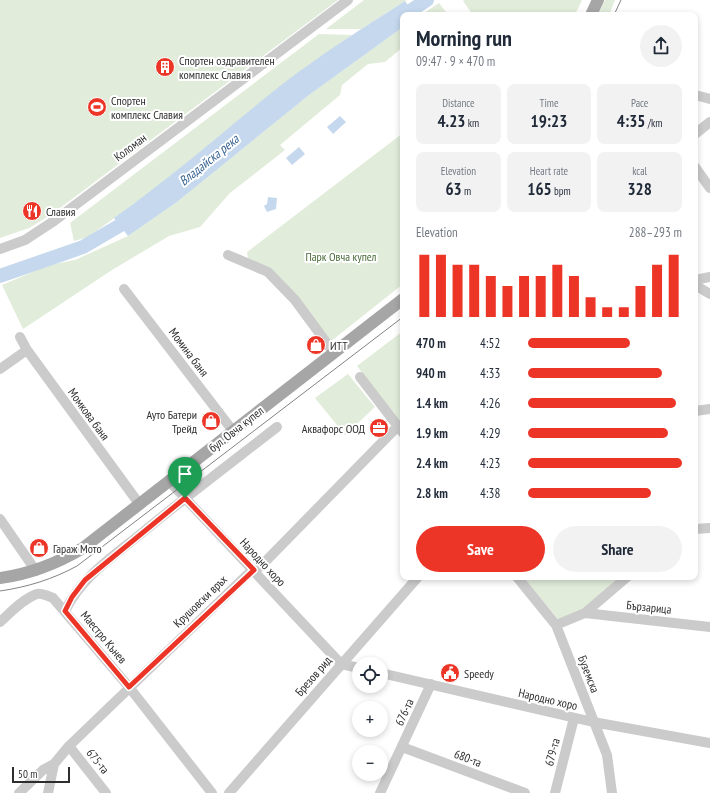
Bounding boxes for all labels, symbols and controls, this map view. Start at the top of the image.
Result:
text: Morning run [416,24,512,52]
button: share [640,25,682,67]
place label: Спортен оздравителен комплекс Славия [179,53,275,82]
text: 09:47 · 9 × 470 m [416,53,495,70]
building icon: Спортен оздравителен комплекс Славия [154,56,176,78]
place label: Спортен комплекс Славия [111,93,183,122]
sports icon: Спортен комплекс Славия [86,96,108,118]
text: Distance [442,96,475,110]
text: Time [539,96,559,110]
text: Pace [631,96,648,110]
text: 4.23 [437,110,465,132]
text: 19:23 [531,110,567,132]
text: 4:35 [617,110,645,132]
text: km [465,116,479,130]
text: /km [645,116,662,130]
street label: Коломан [111,130,149,164]
water label: Владайска река [176,130,243,189]
text: Elevation [441,164,476,178]
text: Heart rate [530,164,568,178]
text: kcal [632,164,647,178]
text: 63 [445,178,462,200]
text: 165 [527,178,552,200]
text: 328 [627,178,652,200]
text: m [462,184,471,198]
text: bpm [552,184,571,198]
restaurant icon: Славия [21,200,43,222]
place label: Славия [46,204,76,219]
text: Elevation [416,224,458,241]
text: 288–293 m [629,224,682,241]
park label: Парк Овча купел [305,249,377,264]
street label: Момина баня [166,325,212,379]
shop icon: ИТТ [305,334,327,356]
text: 470 m [416,335,446,352]
text: 4:52 [480,335,500,352]
place label: ИТТ [330,338,348,353]
text: 940 m [416,365,446,382]
text: 4:33 [480,365,500,382]
street label: Момкова баня [65,385,113,443]
text: 1.4 km [416,395,448,412]
text: 4:26 [480,395,500,412]
street label: бул. Овча купел [206,403,267,455]
place label: Ауто Батери Трейд [146,407,198,436]
shop icon: Ауто Батери Трейд [200,410,222,432]
office icon: Аквафорс ООД [368,417,390,439]
place label: Аквафорс ООД [302,421,365,436]
text: 1.9 km [416,425,448,442]
text: 4:29 [480,425,500,442]
text: 2.4 km [416,455,448,472]
text: 4:23 [480,455,500,472]
pin [168,457,202,498]
icon: arrive [174,463,196,485]
text: 2.8 km [416,485,448,502]
text: 4:38 [480,485,500,502]
button: Save [416,526,545,572]
button: Share [553,526,682,572]
street label: Народно хоро [237,535,289,589]
shop icon: Гараж Мото [28,537,50,559]
place label: Гараж Мото [53,541,102,556]
street label: Крушовски връх [170,572,230,630]
street label: Бързарица [626,597,672,617]
street label: Маестро Кънев [78,608,130,666]
street label: Брезов рид [292,652,335,699]
street label: Буземска [575,653,603,695]
map controls [352,657,388,781]
button: locate [352,657,388,693]
public building icon: Speedy [439,662,461,684]
place label: Speedy [464,666,494,681]
street label: Народно хоро [517,685,579,713]
street label: 676-та [391,696,417,728]
button: + [352,701,388,737]
street label: 679-та [541,736,563,768]
street label: 675-та [83,745,113,777]
button: − [352,745,388,781]
street label: 680-та [452,746,484,770]
scale bar [12,765,70,784]
text: 50 m [18,767,37,781]

